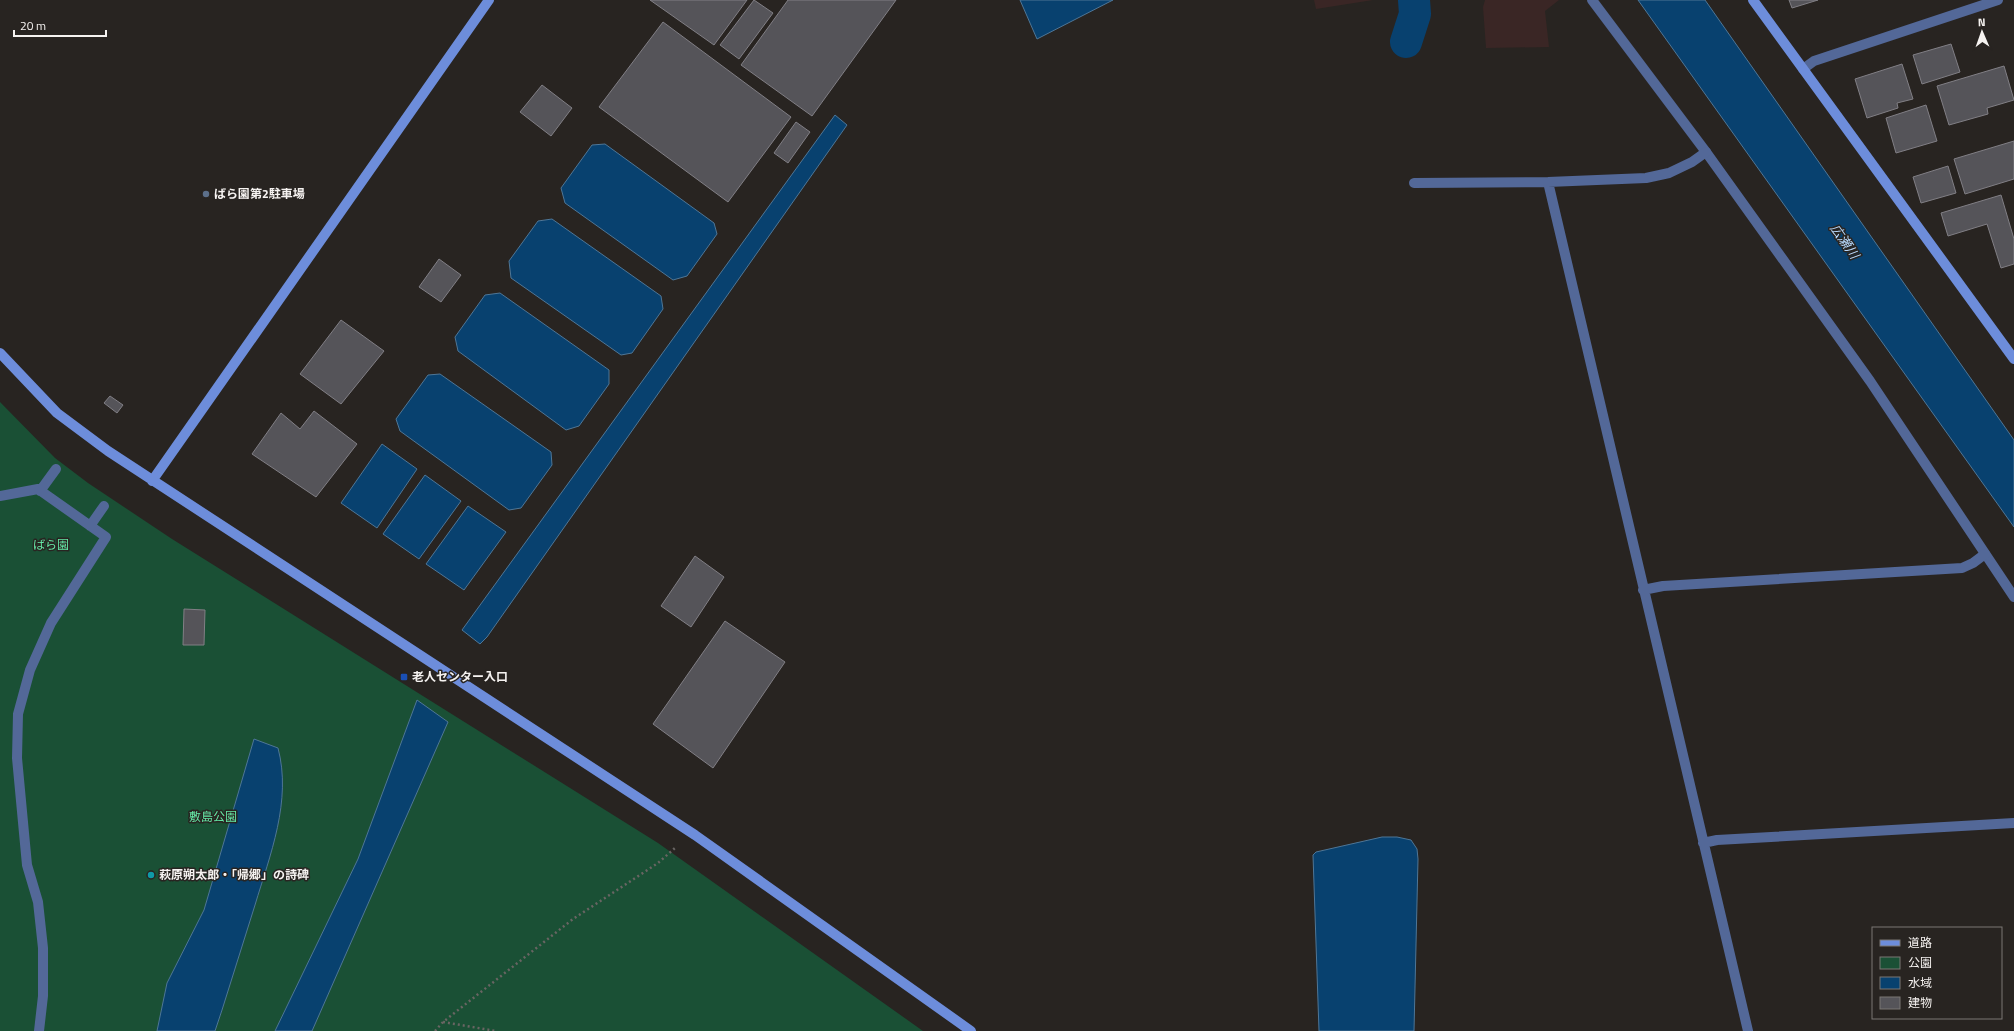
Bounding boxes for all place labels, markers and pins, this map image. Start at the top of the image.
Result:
place label: ばら園第2駐車場 [214,184,305,203]
marker: ばら園第2駐車場 [201,189,211,199]
place label: 老人センター入口 [412,667,508,686]
marker: 老人センター入口 [399,672,409,682]
place label: 萩原朔太郎・「帰郷」の詩碑 [159,865,309,884]
marker: 萩原朔太郎・「帰郷」の詩碑 [146,870,156,880]

